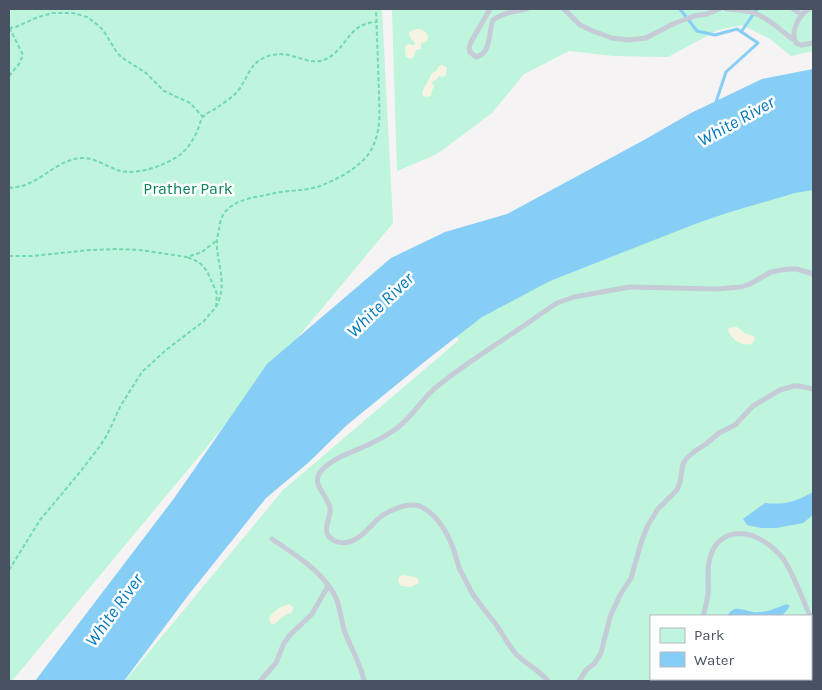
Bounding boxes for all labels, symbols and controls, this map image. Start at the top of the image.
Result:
water label: White River [694,90,779,151]
park label: Prather Park [143,179,233,198]
water label: White River [342,267,419,342]
water label: White River [80,569,148,651]
legend [650,615,812,680]
text: Park [694,626,724,644]
text: Water [694,651,735,669]

